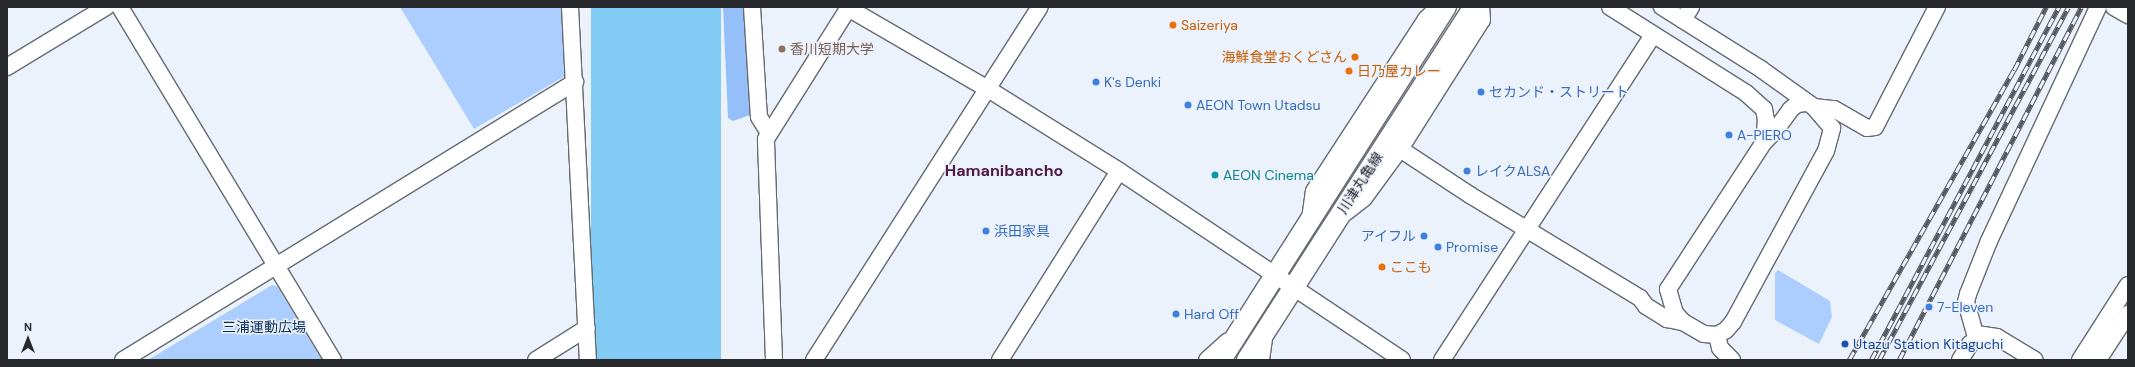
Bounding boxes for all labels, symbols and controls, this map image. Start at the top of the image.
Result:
place label: Saizeriya [1181,17,1238,33]
marker: Saizeriya [1168,20,1178,30]
place label: 香川短期大学 [790,41,874,57]
marker: 香川短期大学 [777,44,787,54]
place label: 海鮮食堂おくどさん [1221,49,1347,65]
marker: 海鮮食堂おくどさん [1350,52,1360,62]
place label: 日乃屋カレー [1357,63,1441,79]
marker: 日乃屋カレー [1344,66,1354,76]
place label: K's Denki [1104,74,1161,90]
marker: K's Denki [1091,77,1101,87]
place label: セカンド・ストリート [1489,84,1629,100]
marker: セカンド・ストリート [1476,87,1486,97]
place label: AEON Town Utadsu [1196,97,1321,113]
marker: AEON Town Utadsu [1183,100,1193,110]
place label: A-PIERO [1737,127,1792,143]
marker: A-PIERO [1724,130,1734,140]
street label: 川津丸亀線 [1334,149,1386,217]
district label: Hamanibancho [945,161,1063,181]
place label: レイクALSA [1475,163,1551,179]
marker: レイクALSA [1462,166,1472,176]
place label: AEON Cinema [1223,167,1314,183]
marker: AEON Cinema [1210,170,1220,180]
place label: 浜田家具 [994,223,1050,239]
marker: 浜田家具 [981,226,991,236]
place label: アイフル [1360,228,1416,244]
marker: アイフル [1419,231,1429,241]
place label: Promise [1446,239,1498,255]
marker: Promise [1433,242,1443,252]
place label: ここも [1390,259,1432,275]
marker: ここも [1377,262,1387,272]
place label: 7-Eleven [1937,299,1993,315]
marker: 7-Eleven [1924,302,1934,312]
place label: Hard Off [1184,306,1239,322]
marker: Hard Off [1171,309,1181,319]
north arrow [8,319,48,359]
park label: 三浦運動広場 [222,319,306,335]
text: N [24,320,32,334]
place label: Utazu Station Kitaguchi [1853,336,2003,352]
marker: Utazu Station Kitaguchi [1840,339,1850,349]

